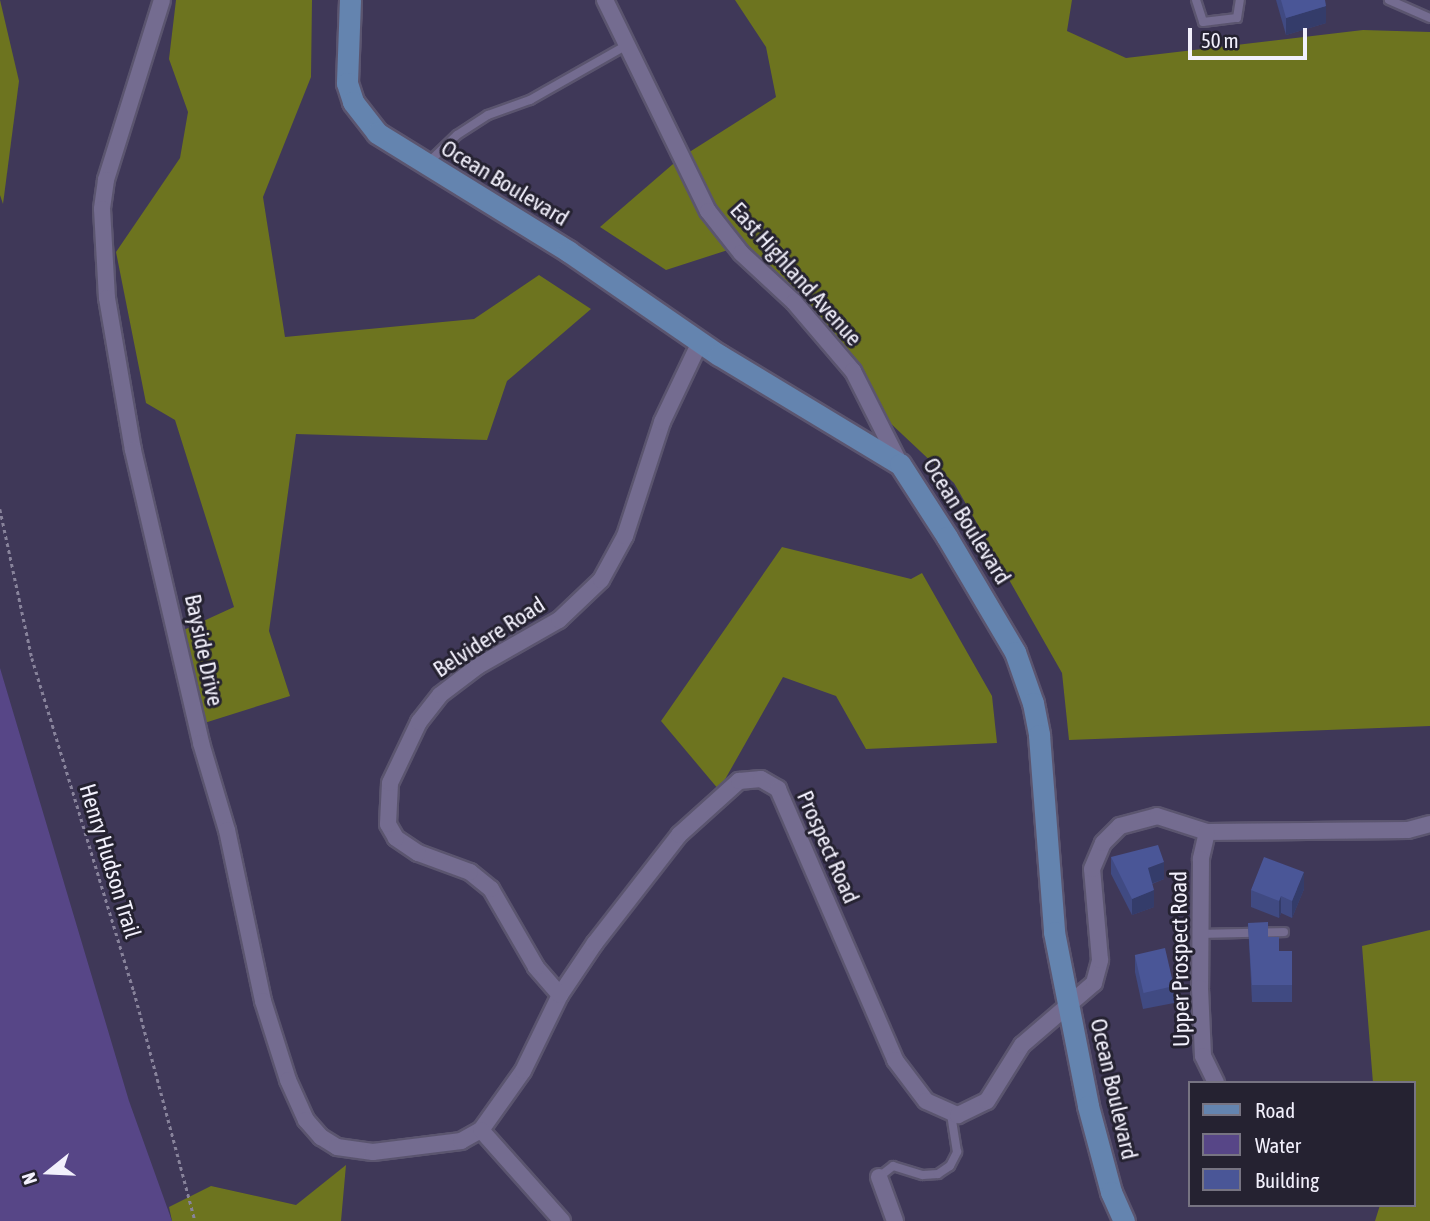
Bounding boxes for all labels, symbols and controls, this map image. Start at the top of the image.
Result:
scale bar [1192,14,1311,58]
text: 50 m [1201,28,1239,52]
street label: Ocean Boulevard [436,134,574,232]
street label: East Highland Avenue [724,196,868,352]
street label: Ocean Boulevard [917,453,1017,589]
street label: Belvidere Road [428,591,550,683]
street label: Bayside Drive [179,592,229,708]
street label: Henry Hudson Trail [73,780,147,942]
street label: Prospect Road [791,786,865,908]
street label: Upper Prospect Road [1165,871,1195,1047]
street label: Ocean Boulevard [1084,1016,1144,1162]
legend [1188,1081,1416,1207]
text: Road [1255,1098,1295,1122]
text: Water [1255,1133,1301,1157]
north arrow [14,1137,84,1207]
text: Building [1255,1168,1319,1192]
text: N [17,1170,41,1187]

